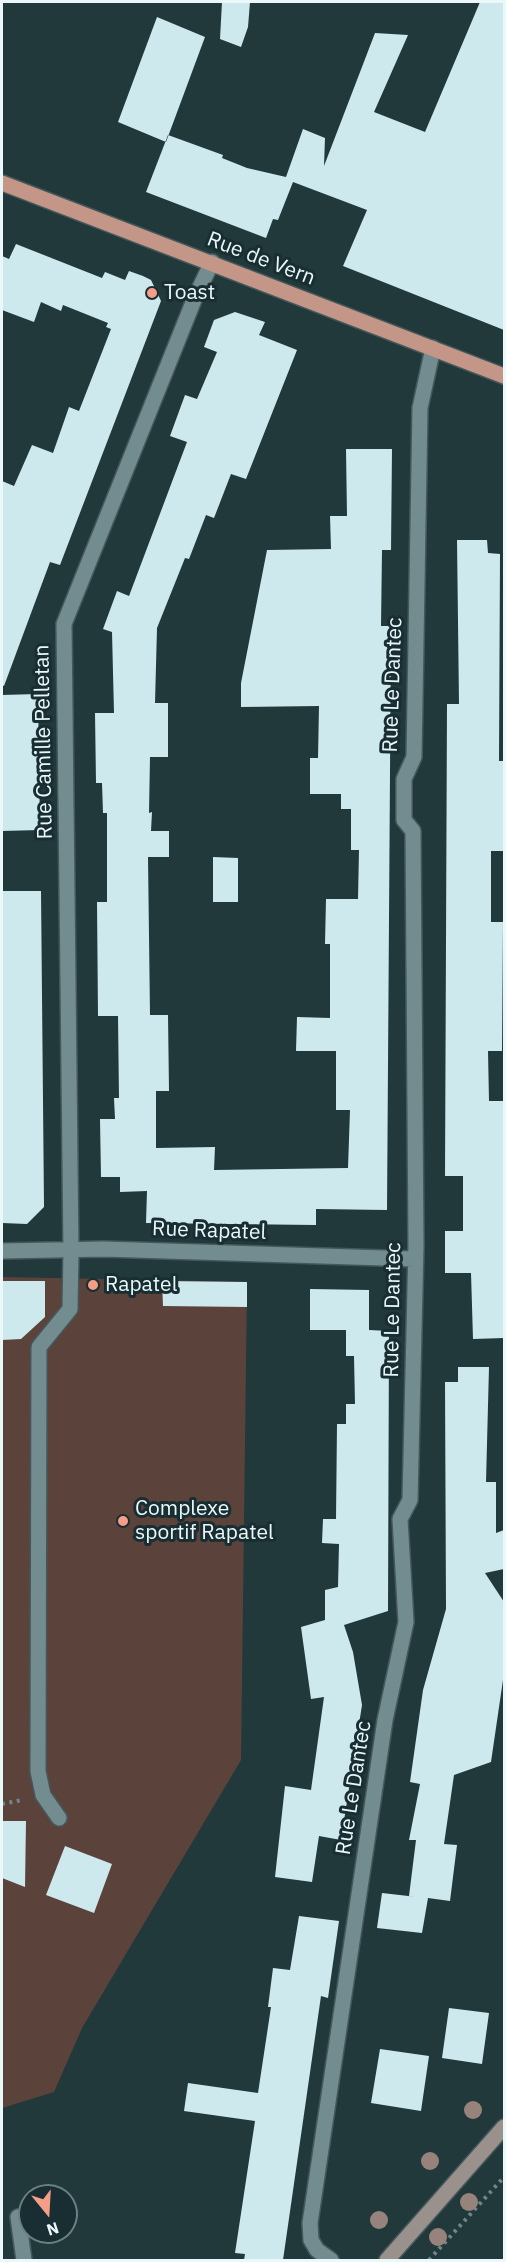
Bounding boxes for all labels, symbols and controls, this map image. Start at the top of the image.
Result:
street label: Rue de Vern [203,227,319,291]
place label: Toast [164,280,215,306]
marker: Toast [145,286,159,300]
street label: Rue Le Dantec [378,617,408,753]
street label: Rue Camille Pelletan [30,644,58,840]
street label: Rue Rapatel [151,1216,267,1246]
street label: Rue Le Dantec [379,1242,407,1378]
place label: Rapatel [105,1272,177,1298]
marker: Rapatel [86,1278,100,1292]
place label: Complexe sportif Rapatel [135,1496,274,1546]
marker: Complexe sportif Rapatel [116,1514,130,1528]
street label: Rue Le Dantec [331,1719,377,1857]
north arrow [18,2184,78,2244]
text: N [44,2218,62,2241]

